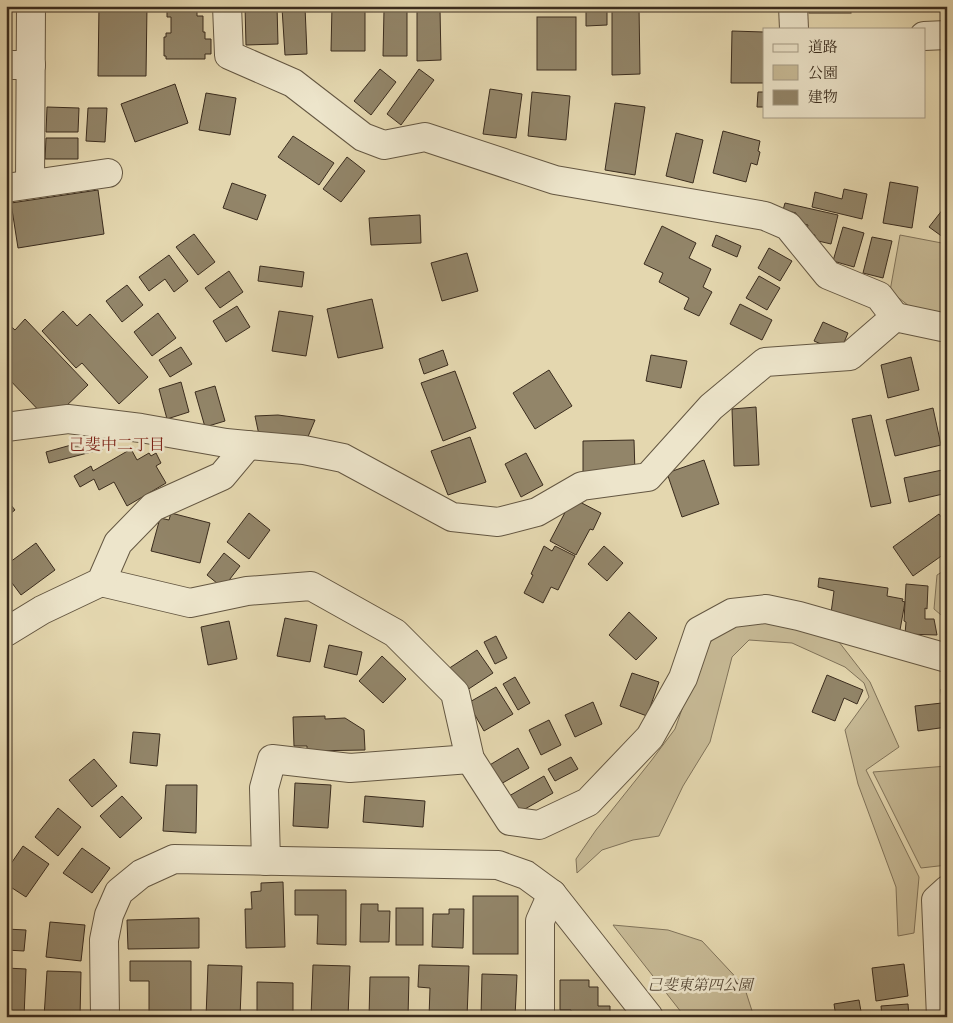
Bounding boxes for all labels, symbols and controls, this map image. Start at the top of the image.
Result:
legend [763,28,926,118]
text: 道路 [808,39,838,56]
text: 公園 [808,65,838,82]
text: 建物 [808,89,838,106]
district label: 己斐中二丁目 [69,436,165,454]
park label: 己斐東第四公園 [647,977,755,994]

